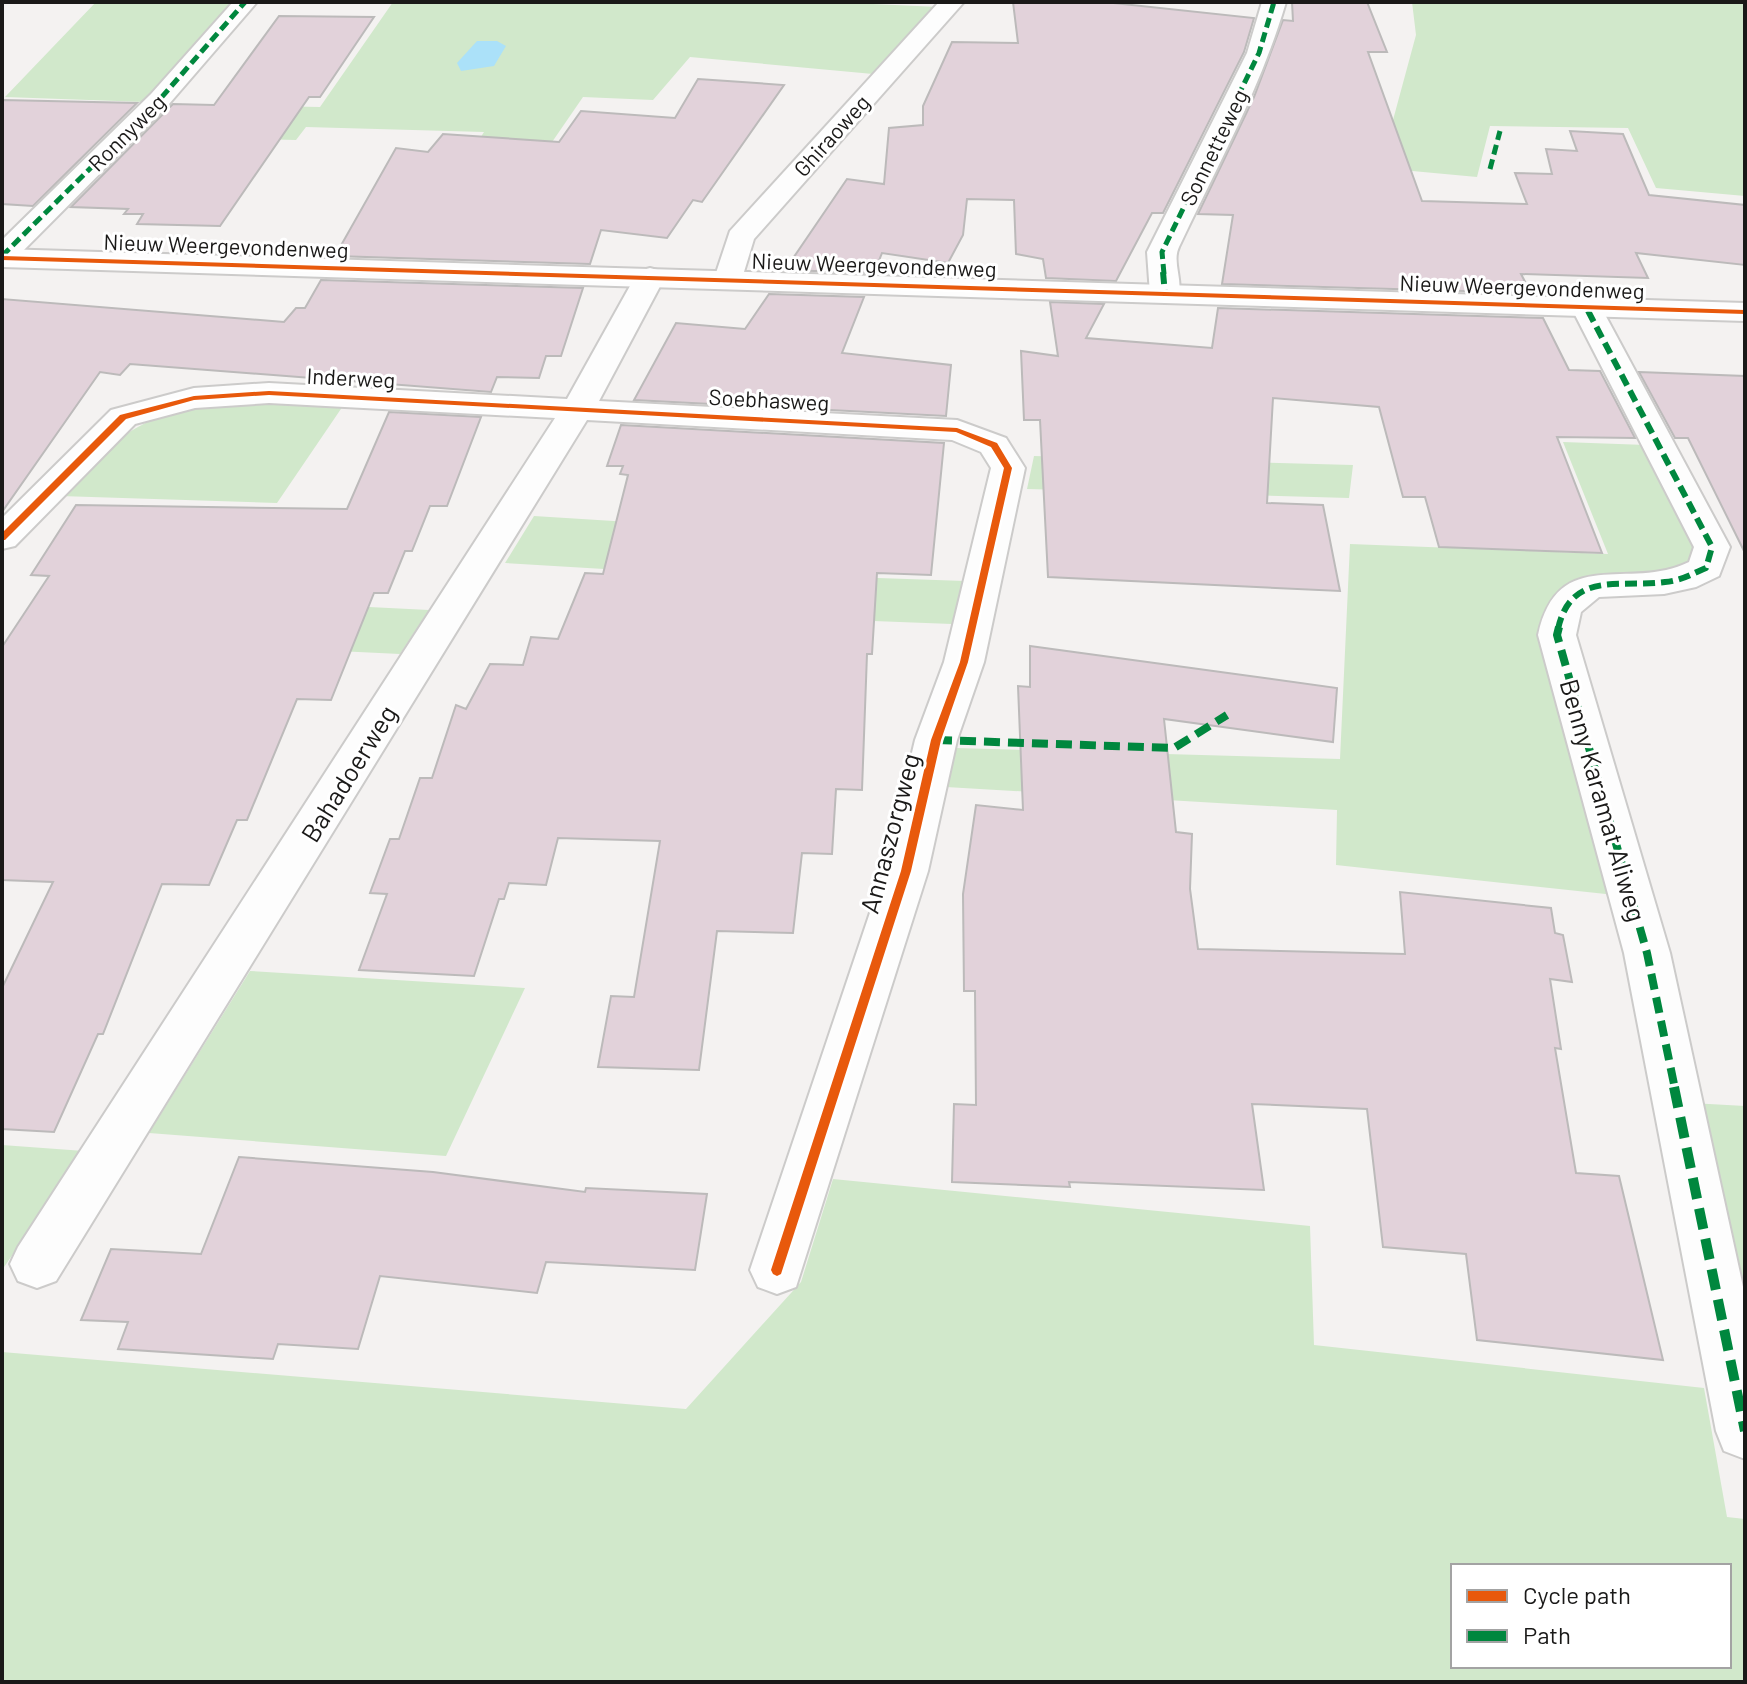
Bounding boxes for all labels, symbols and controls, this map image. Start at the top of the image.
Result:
street label: Sonnetteweg [1174,85,1252,209]
street label: Ronnyweg [82,88,170,176]
street label: Ghiraoweg [788,89,874,181]
street label: Nieuw Weergevondenweg [103,228,349,262]
street label: Nieuw Weergevondenweg [751,247,997,281]
street label: Nieuw Weergevondenweg [1399,269,1645,303]
street label: Inderweg [306,362,396,392]
street label: Soebhasweg [708,383,830,415]
street label: Benny Karamat Aliweg [1555,675,1653,925]
street label: Bahadoerweg [294,699,402,847]
street label: Annaszorgweg [853,750,925,916]
legend [1451,1564,1731,1668]
text: Cycle path [1523,1580,1631,1609]
text: Path [1523,1620,1571,1649]

